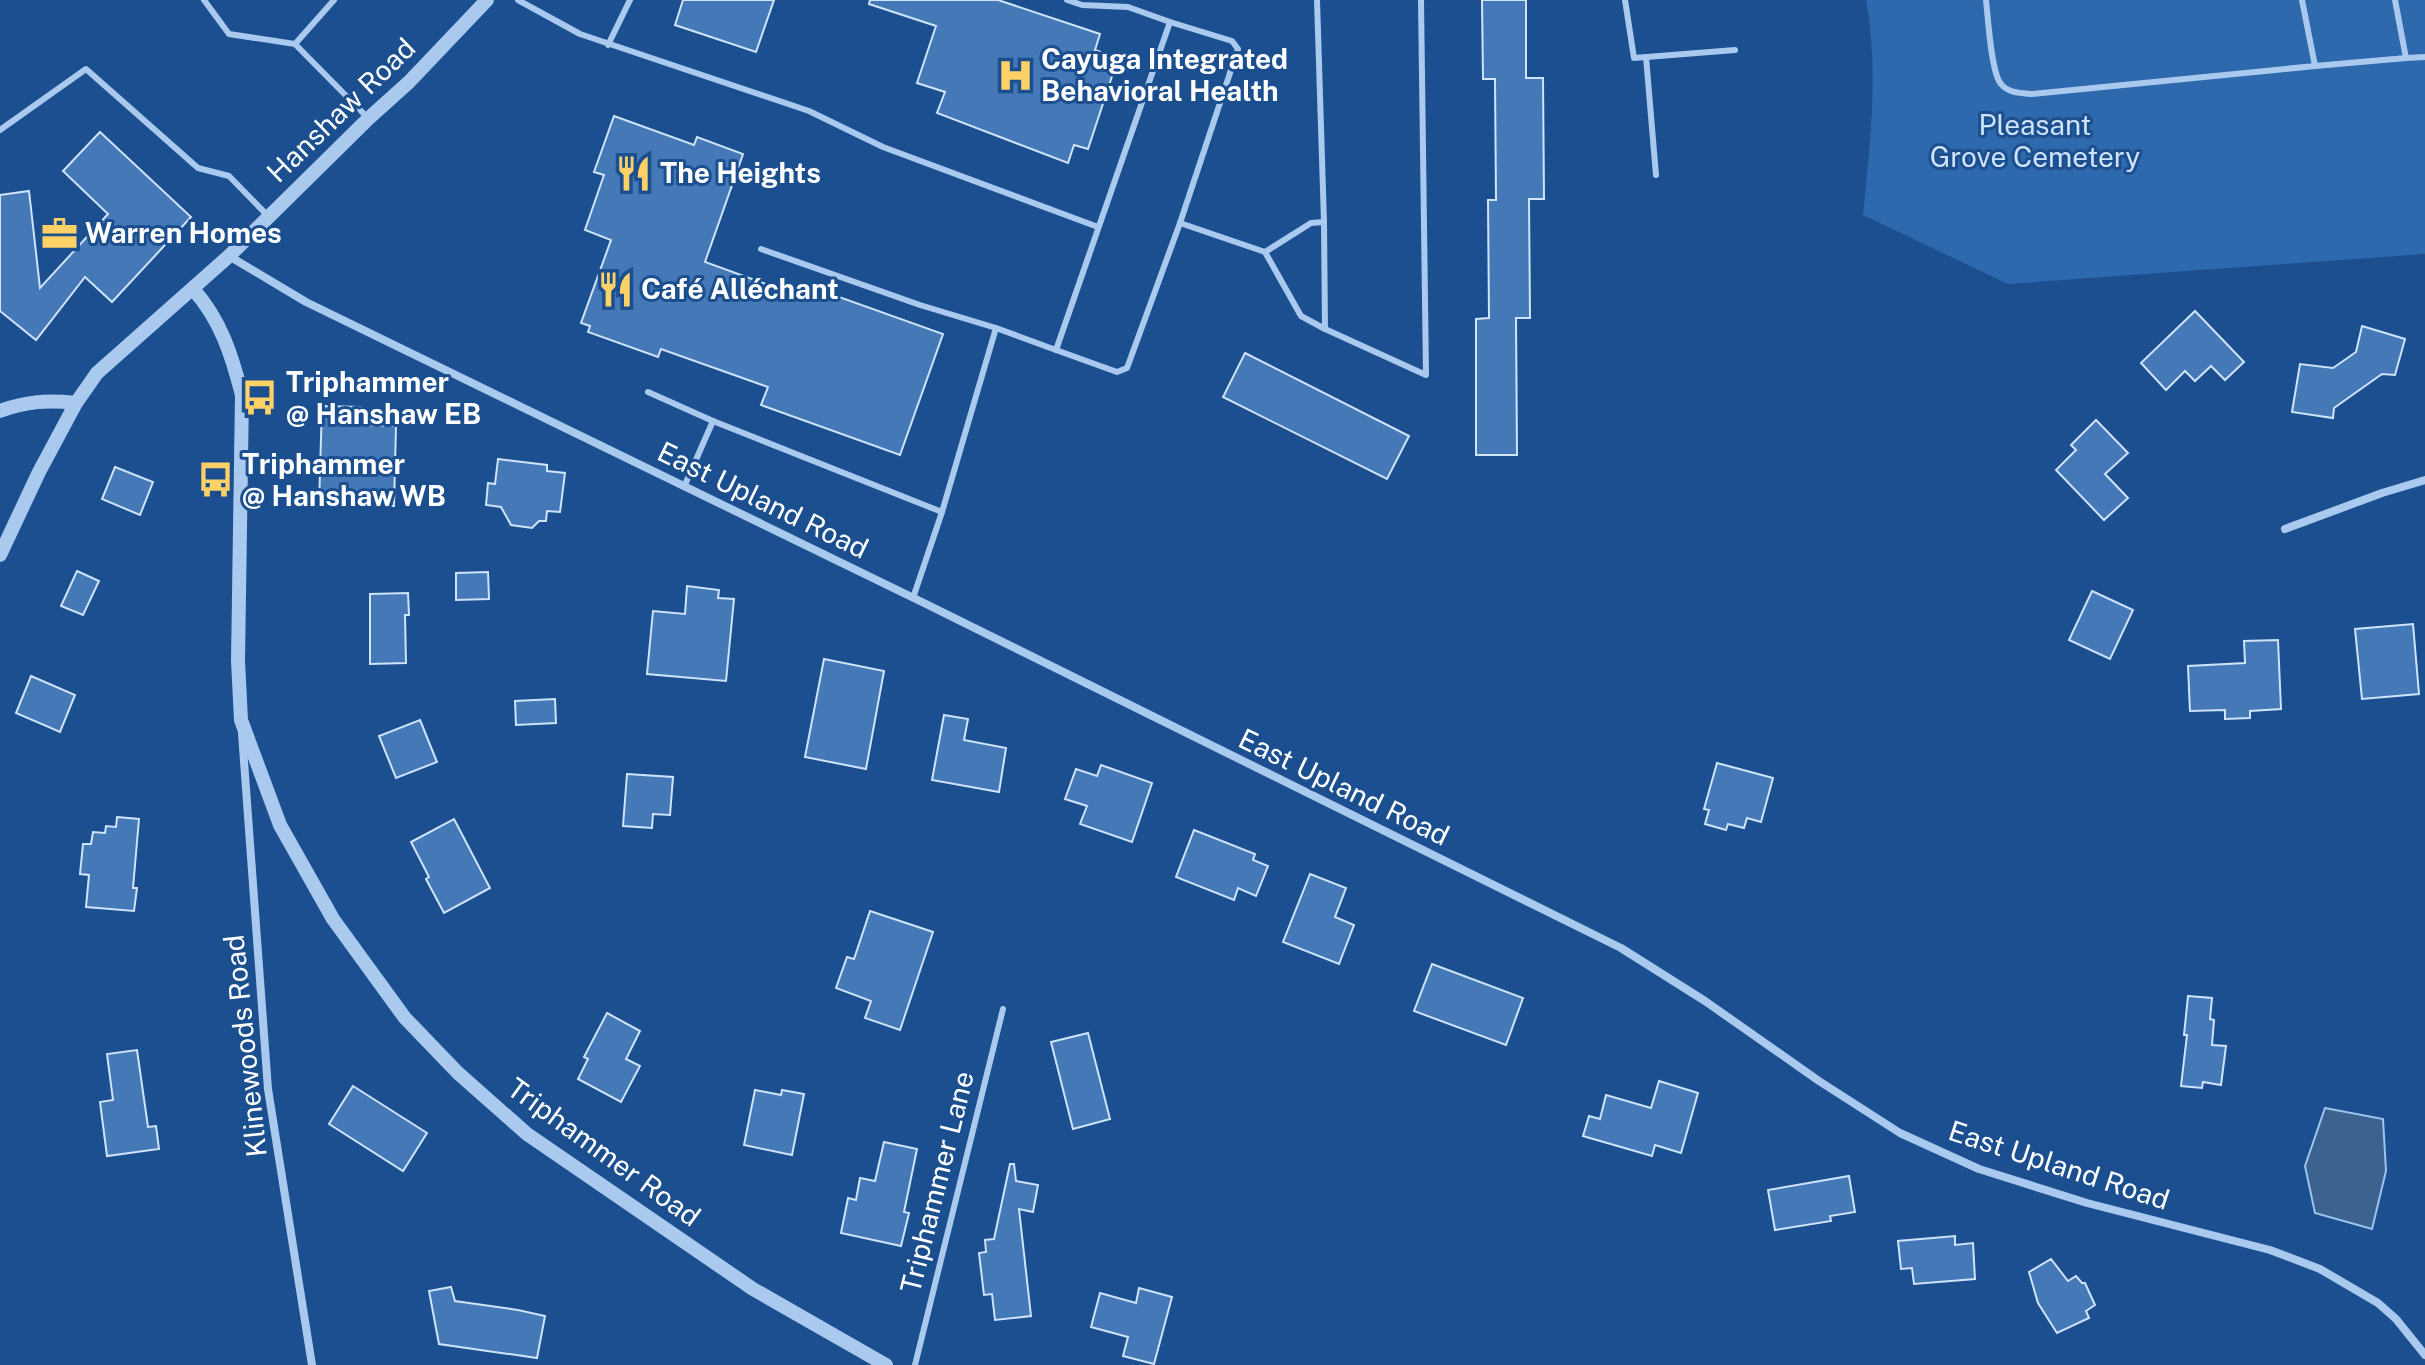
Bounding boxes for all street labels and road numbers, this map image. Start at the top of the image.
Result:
street label: Hanshaw Road [260,31,422,189]
street label: East Upland Road [653,434,874,565]
street label: East Upland Road [1234,721,1455,852]
street label: Klinewoods Road [216,933,273,1159]
street label: Triphammer Lane [893,1068,980,1296]
street label: Triphammer Road [501,1071,707,1233]
street label: East Upland Road [1945,1113,2174,1216]

